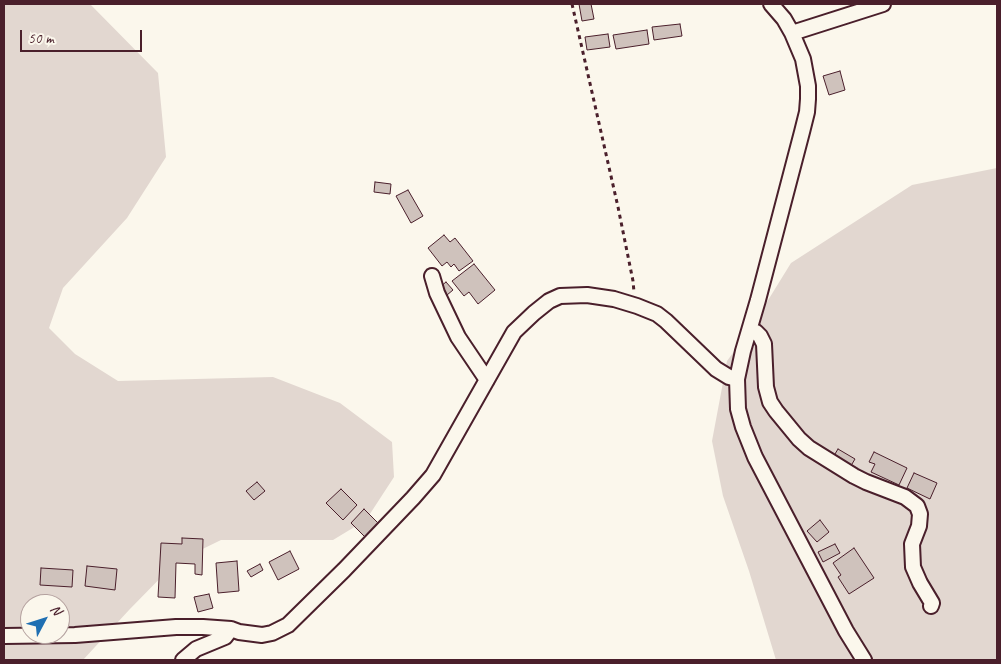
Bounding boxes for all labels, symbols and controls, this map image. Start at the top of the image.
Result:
scale bar [22,20,145,52]
text: 50 m [28,29,54,48]
north arrow [20,594,70,644]
text: N [47,601,65,618]

